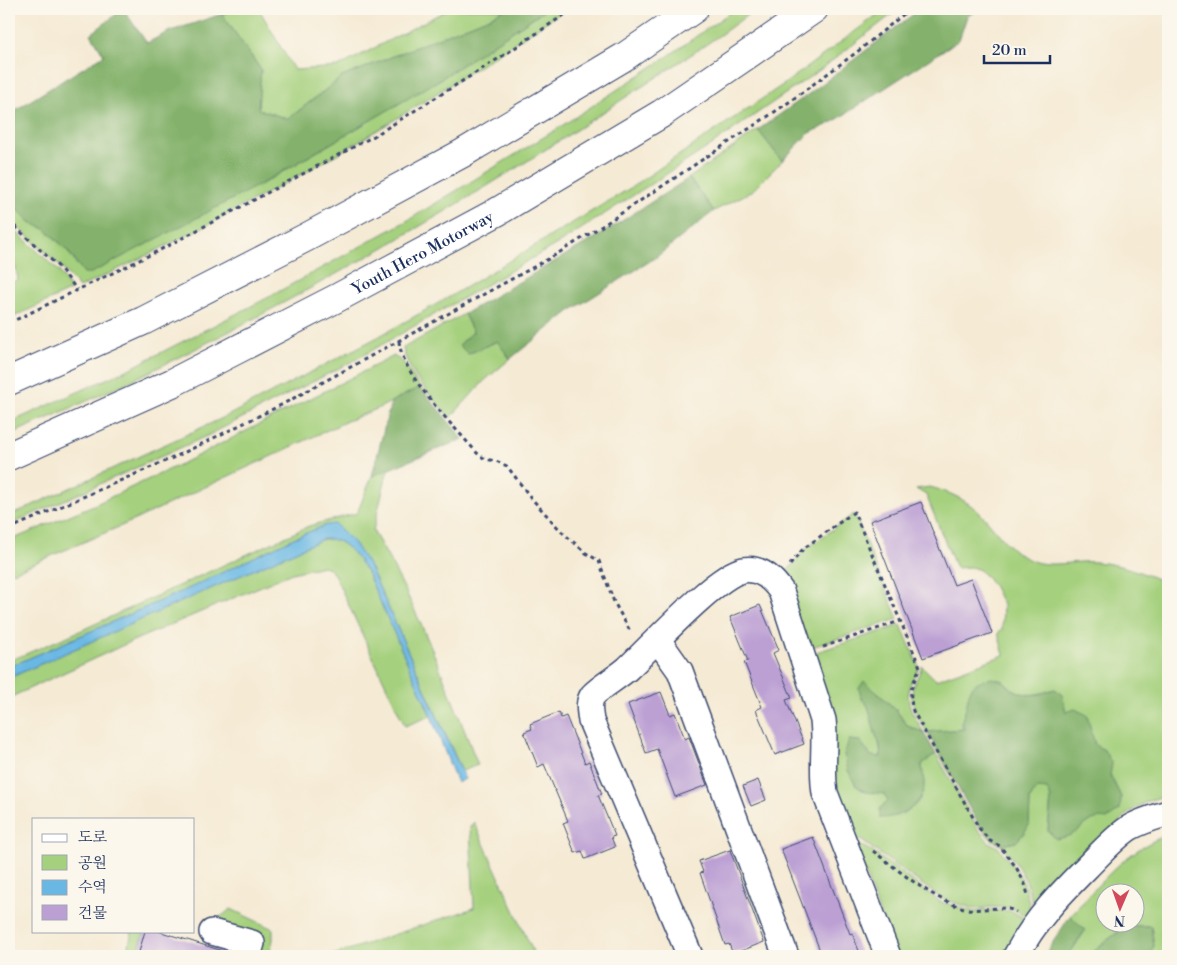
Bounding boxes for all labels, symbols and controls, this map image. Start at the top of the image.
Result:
scale bar [984,32,1051,64]
text: 20 m [992,41,1027,60]
street label: Youth Hero Motorway [348,207,497,300]
legend [32,818,195,932]
text: 도로 [78,828,107,847]
text: 공원 [78,854,107,873]
text: 수역 [78,878,107,897]
north arrow [1094,882,1144,932]
text: 건물 [78,904,107,923]
text: N [1114,911,1125,929]

